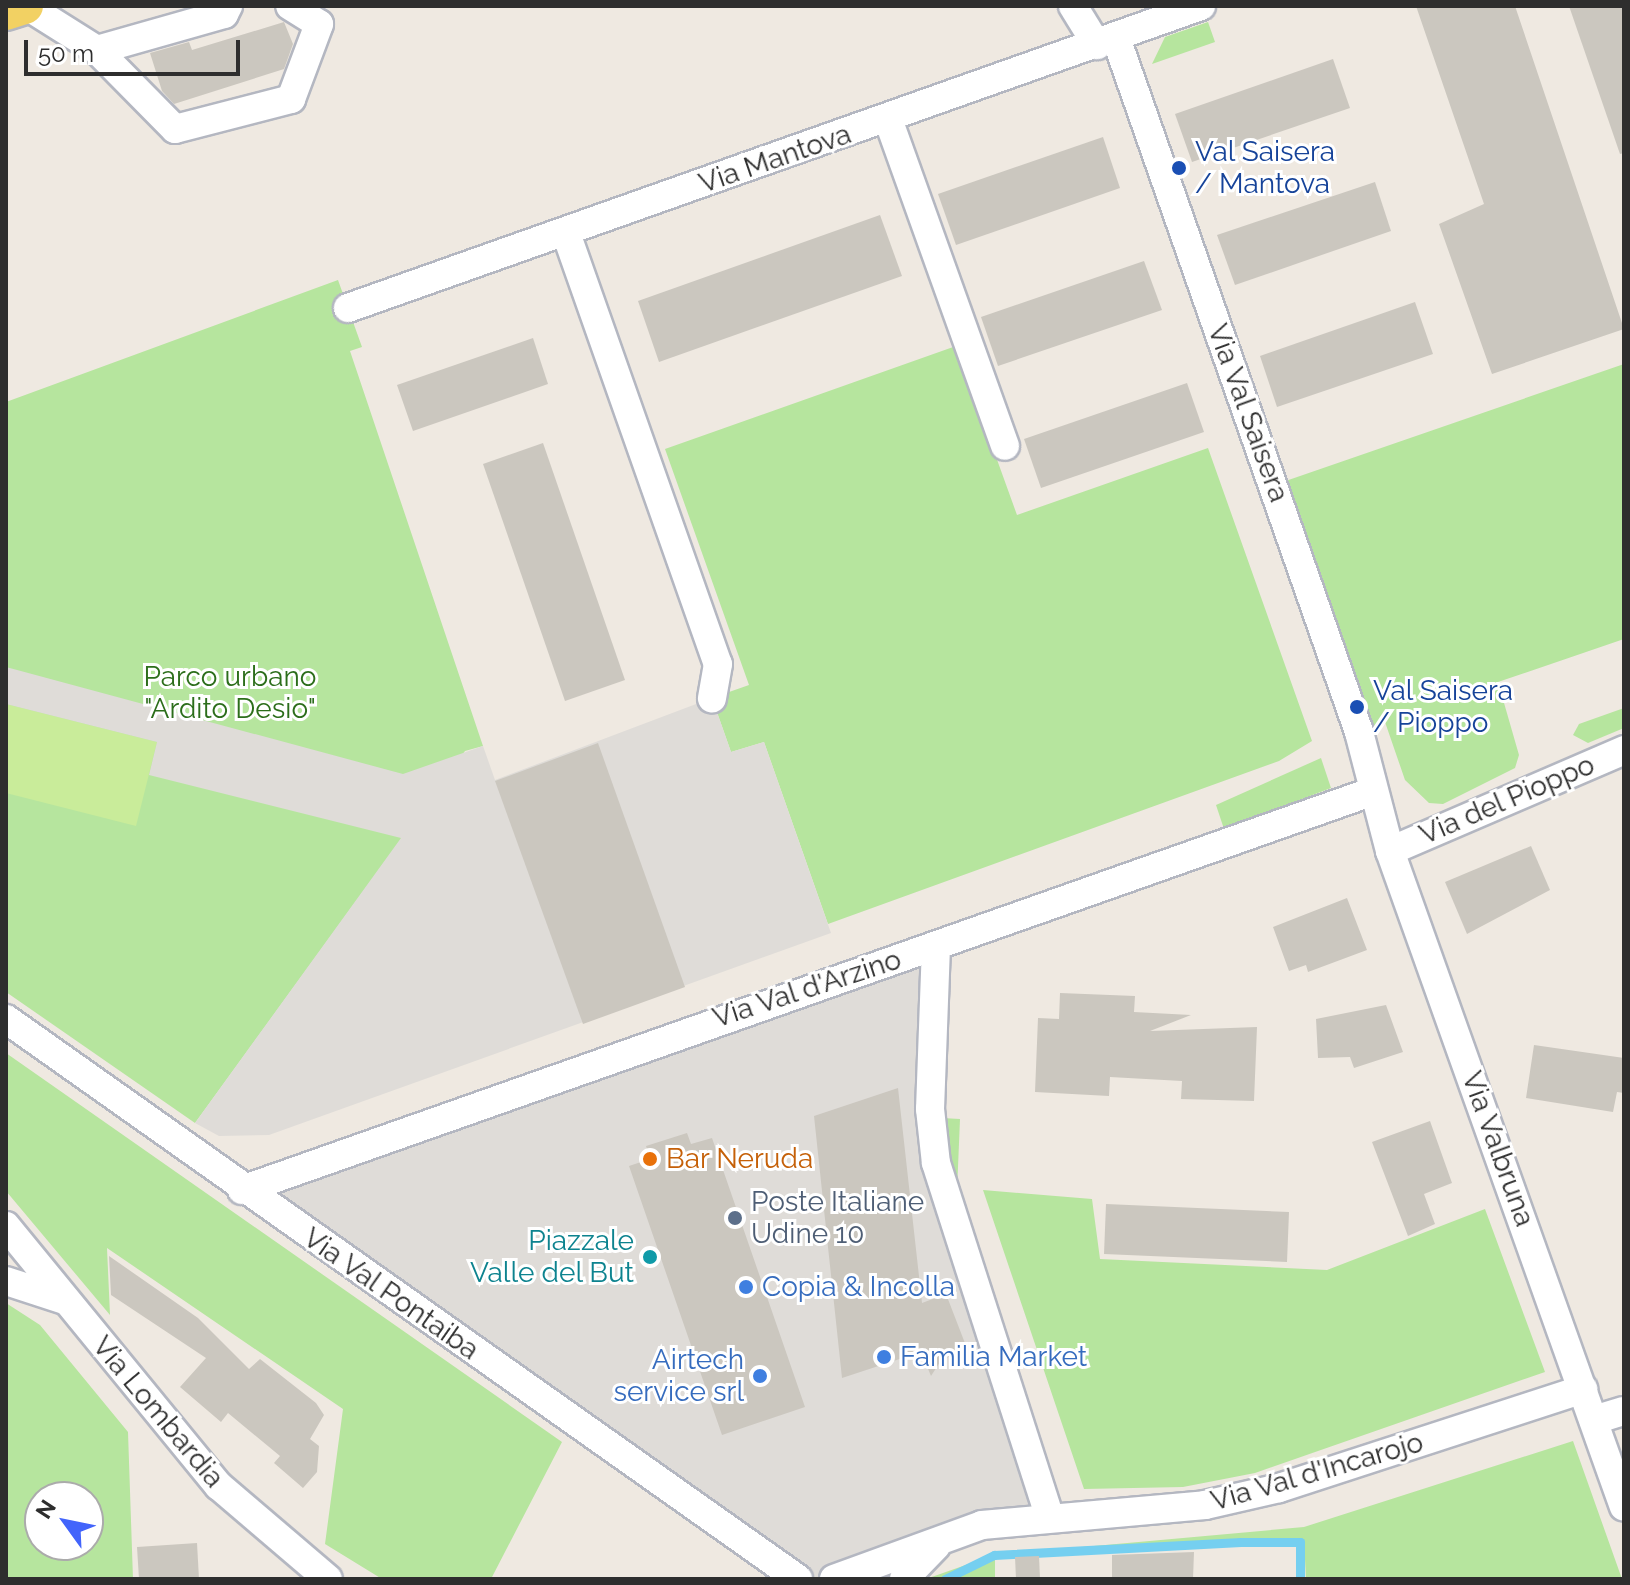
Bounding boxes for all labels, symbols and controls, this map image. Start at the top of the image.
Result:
scale bar [28,24,244,74]
text: 50 m [38,39,94,68]
street label: Via Mantova [695,117,855,201]
place label: Val Saisera / Mantova [1195,135,1336,201]
marker: Val Saisera / Mantova [1170,159,1188,177]
street label: Via Val Saisera [1200,319,1296,507]
park label: Parco urbano "Ardito Desio" [144,660,316,726]
place label: Val Saisera / Pioppo [1373,674,1514,740]
marker: Val Saisera / Pioppo [1348,698,1366,716]
street label: Via del Pioppo [1414,748,1600,852]
street label: Via Val d'Arzino [708,942,906,1036]
street label: Via Valbruna [1454,1067,1542,1231]
place label: Bar Neruda [666,1142,814,1176]
marker: Bar Neruda [641,1150,659,1168]
place label: Poste Italiane Udine 10 [751,1185,924,1251]
marker: Poste Italiane Udine 10 [726,1209,744,1227]
street label: Via Val Pontaiba [296,1220,486,1368]
place label: Piazzale Valle del But [469,1224,634,1290]
marker: Piazzale Valle del But [641,1248,659,1266]
place label: Copia & Incolla [762,1270,955,1304]
marker: Copia & Incolla [737,1278,755,1296]
street label: Via Lombardia [85,1330,231,1494]
place label: Familia Market [900,1340,1087,1374]
place label: Airtech service srl [613,1343,744,1409]
marker: Familia Market [875,1348,893,1366]
marker: Airtech service srl [751,1367,769,1385]
street label: Via Val d'Incarojo [1206,1425,1428,1519]
north arrow [24,1481,104,1561]
text: N [30,1495,61,1523]

